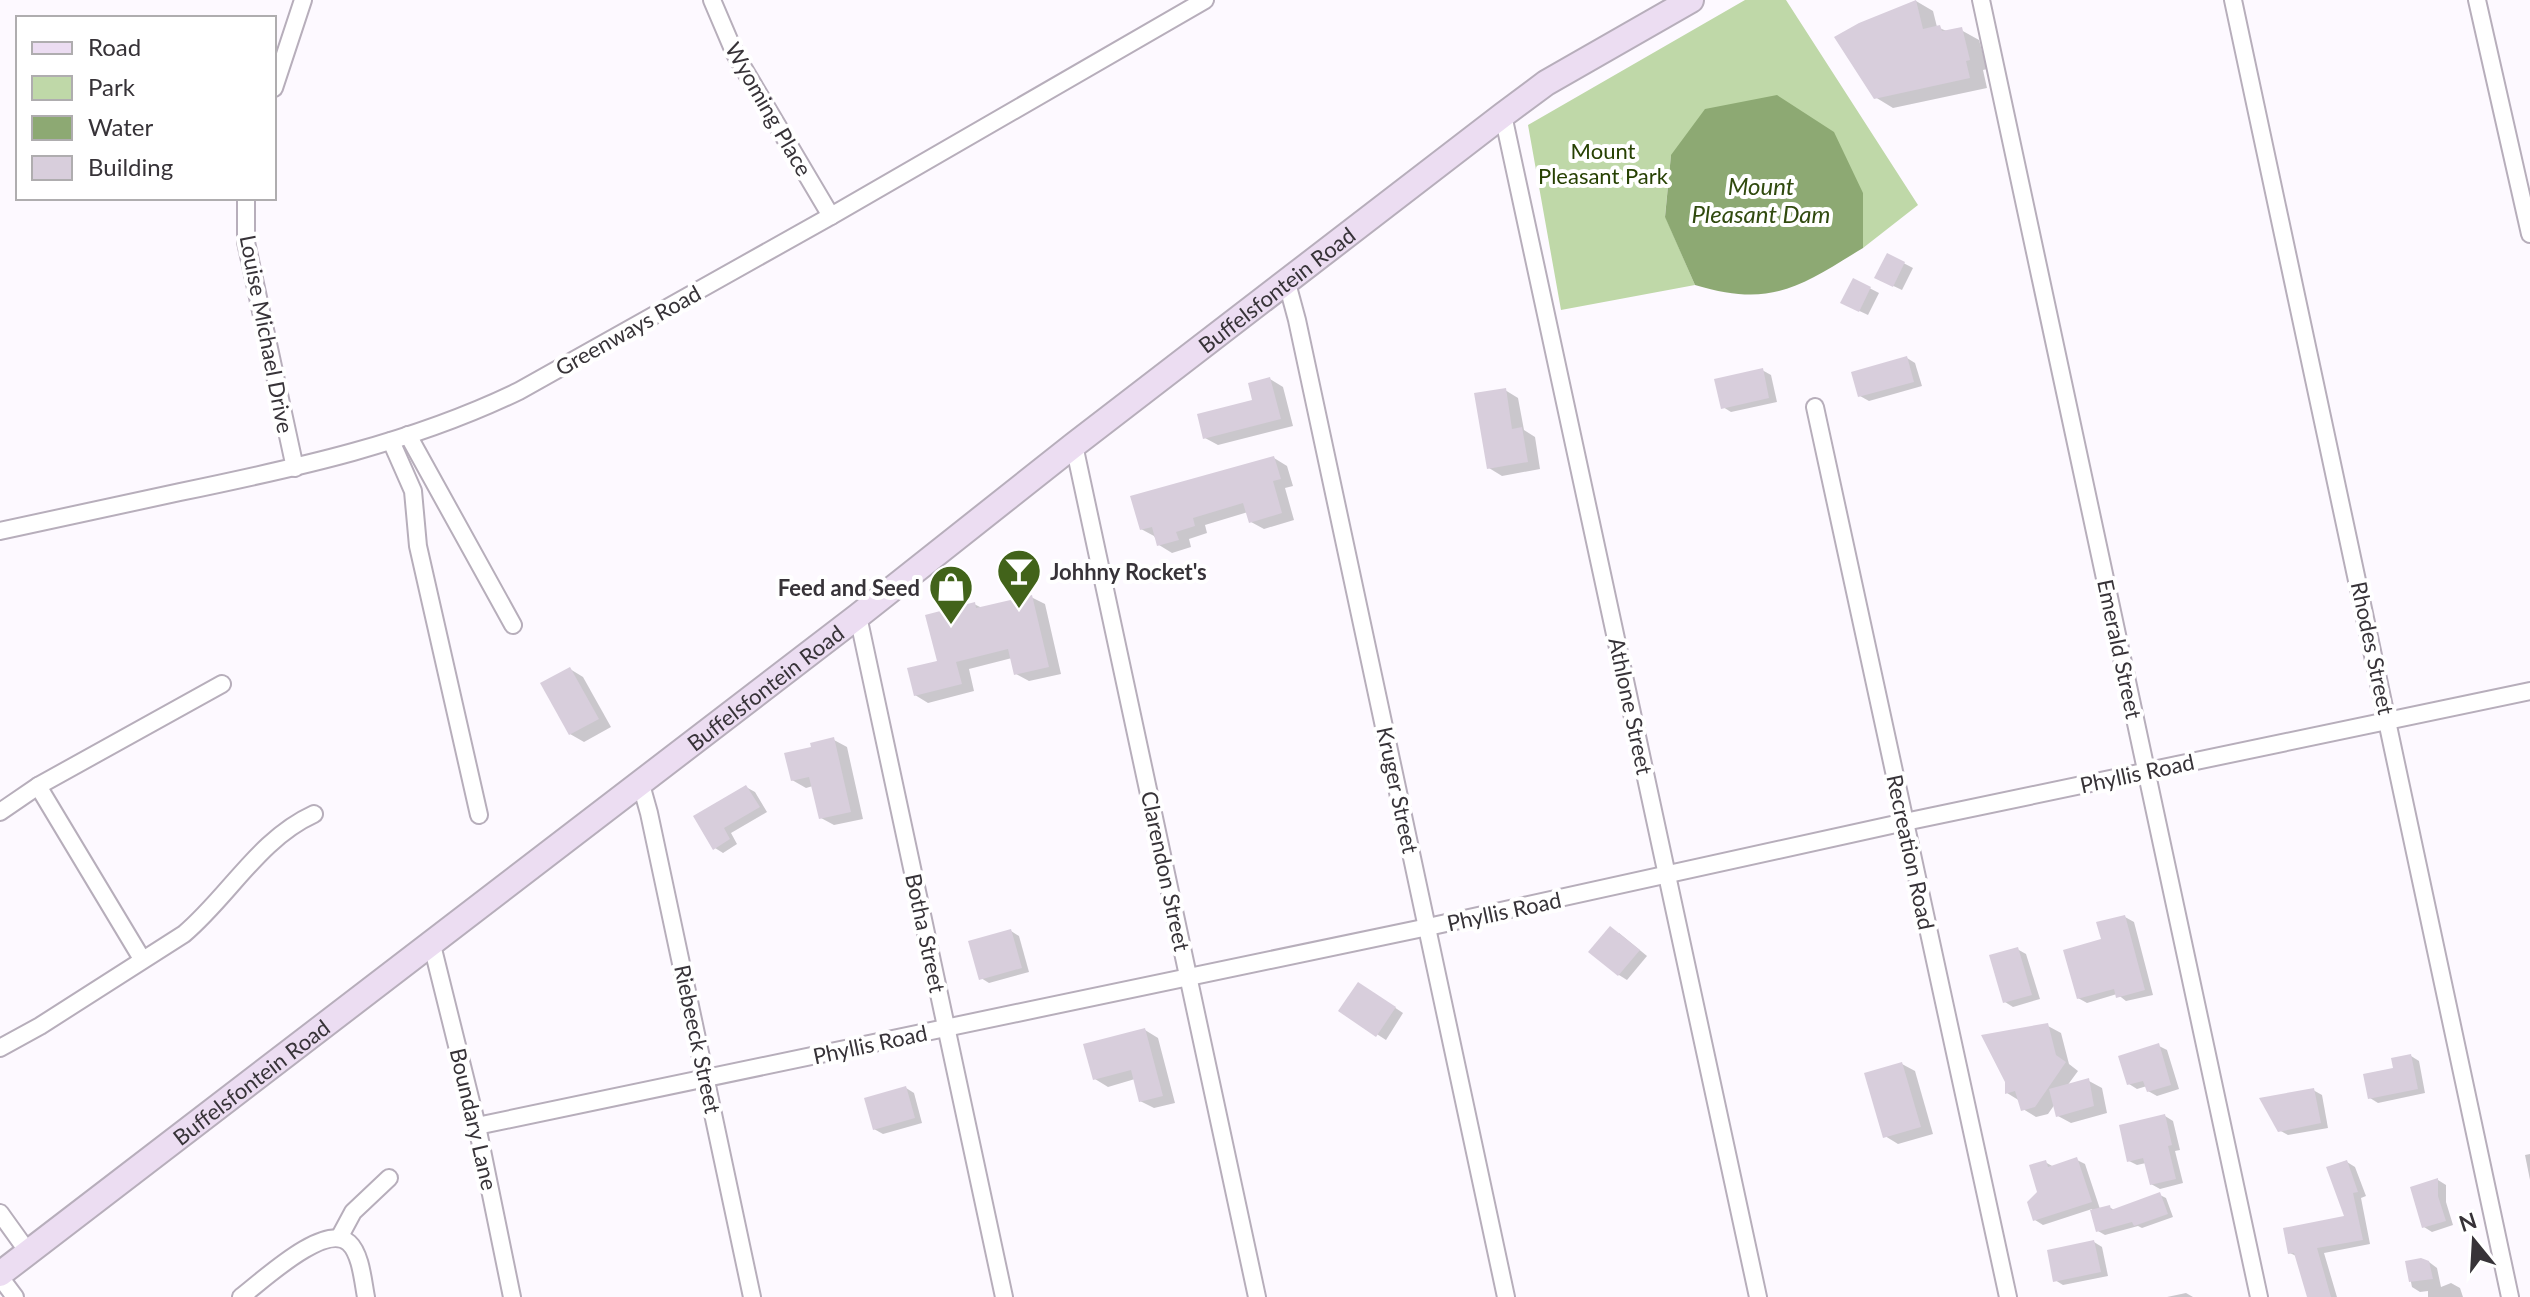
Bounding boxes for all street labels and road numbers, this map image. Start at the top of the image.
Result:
street label: Wyoming Place [720,37,818,181]
street label: Buffelsfontein Road [1193,221,1360,358]
street label: Louise Michael Drive [235,233,299,435]
street label: Greenways Road [551,279,705,381]
street label: Emerald Street [2092,577,2148,721]
street label: Rhodes Street [2346,579,2400,717]
street label: Buffelsfontein Road [681,619,849,756]
street label: Athlone Street [1603,635,1659,777]
street label: Kruger Street [1371,724,1425,856]
street label: Phyllis Road [2077,748,2197,798]
street label: Recreation Road [1881,772,1941,932]
street label: Clarendon Street [1136,789,1196,954]
street label: Botha Street [900,871,952,995]
street label: Phyllis Road [1444,886,1564,936]
street label: Riebeeck Street [669,962,727,1116]
street label: Buffelsfontein Road [167,1013,334,1150]
street label: Phyllis Road [810,1019,930,1069]
street label: Boundary Lane [445,1045,503,1193]

